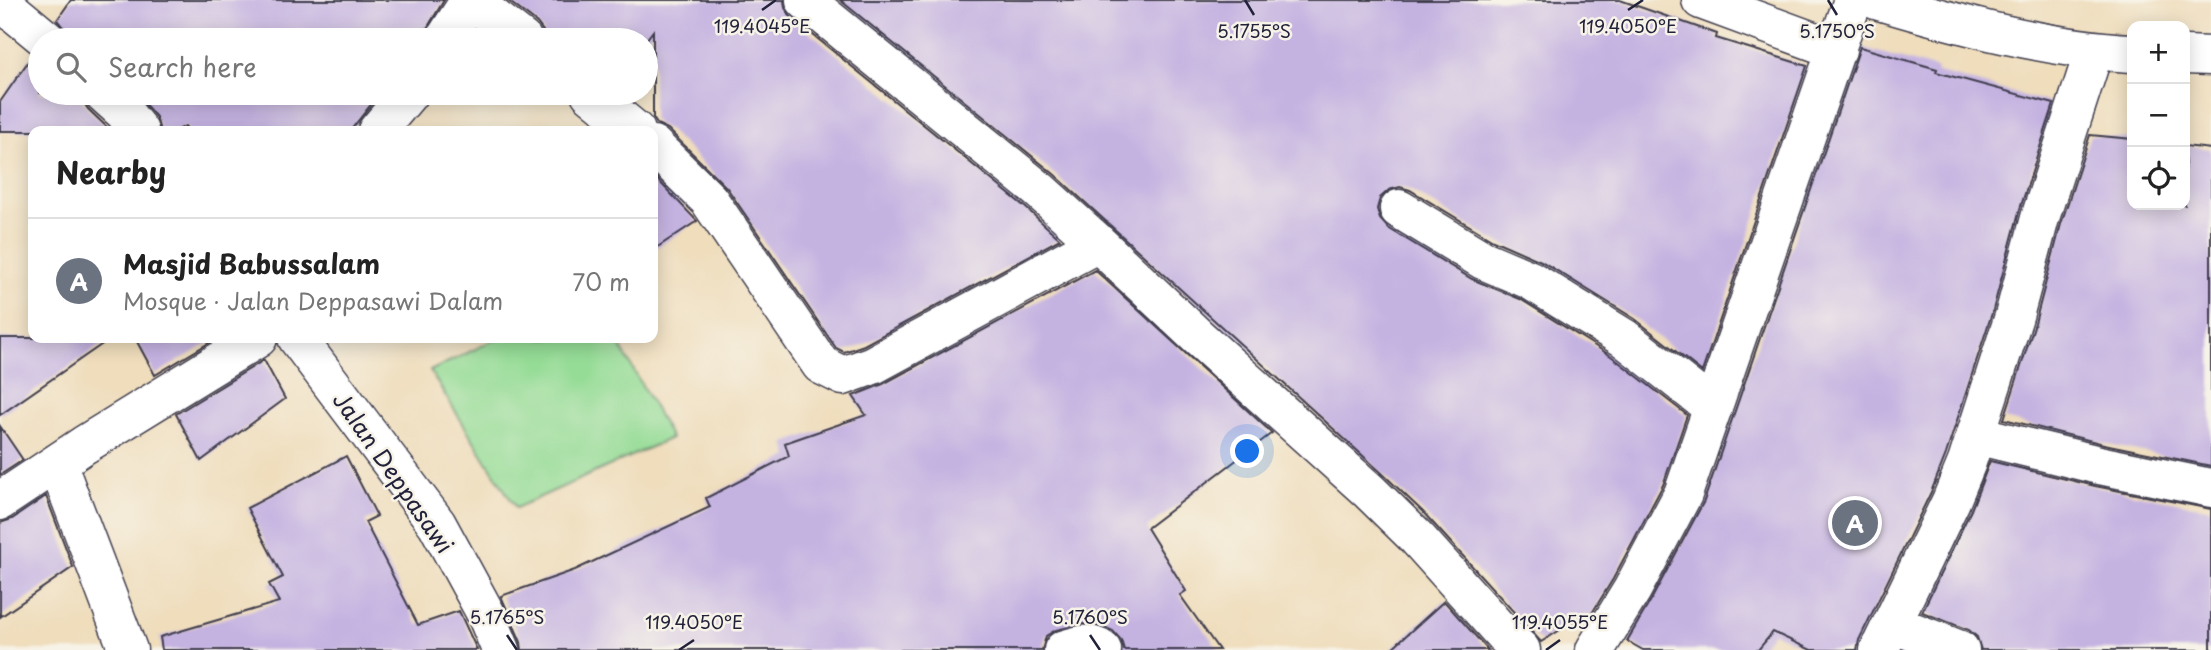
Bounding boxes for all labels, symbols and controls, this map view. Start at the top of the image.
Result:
text: 119.4045°E [714,12,810,39]
text: 119.4050°E [1579,12,1677,39]
text: 5.1755°S [1217,17,1291,44]
text: 5.1750°S [1799,17,1875,44]
map controls [2127,21,2190,210]
button: + [2127,21,2190,84]
search box [28,28,658,105]
text: Search here [108,47,257,86]
icon: search [52,48,90,86]
button: − [2127,84,2190,147]
button: locate [2127,147,2190,210]
text: Nearby [56,149,166,194]
text: Masjid Babussalam [123,244,380,283]
text: A [70,264,88,299]
text: 70 m [572,264,630,299]
text: Mosque · Jalan Deppasawi Dalam [123,283,503,318]
street label: Jalan Deppasawi [325,384,463,560]
your location [1230,434,1264,468]
pin: A [1832,497,1878,549]
text: 5.1765°S [470,603,544,630]
text: 5.1760°S [1052,603,1128,630]
text: 119.4050°E [645,608,743,635]
text: 119.4055°E [1512,608,1608,635]

